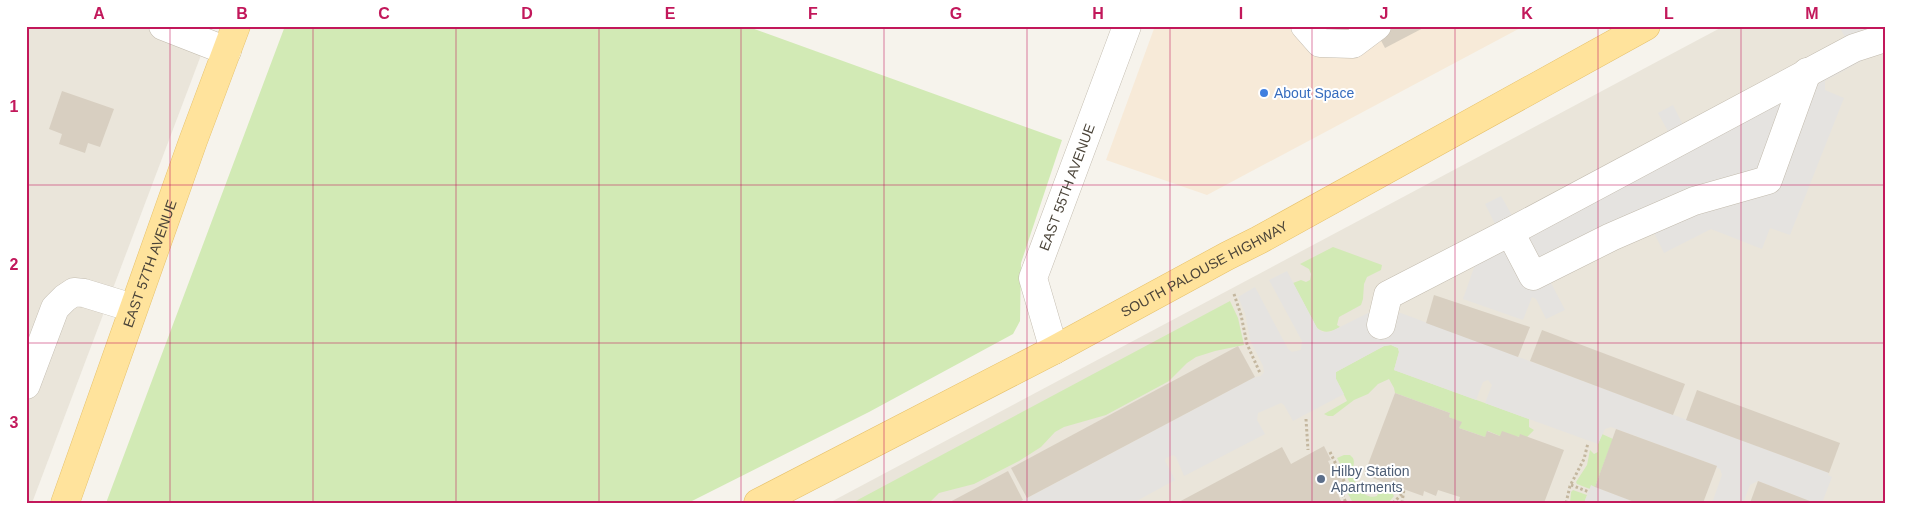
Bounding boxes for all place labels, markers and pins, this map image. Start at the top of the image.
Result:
place label: About Space [1274,85,1354,101]
marker: About Space [1258,87,1270,99]
place label: Hilby Station Apartments [1331,463,1410,495]
marker: Hilby Station Apartments [1315,473,1327,485]

